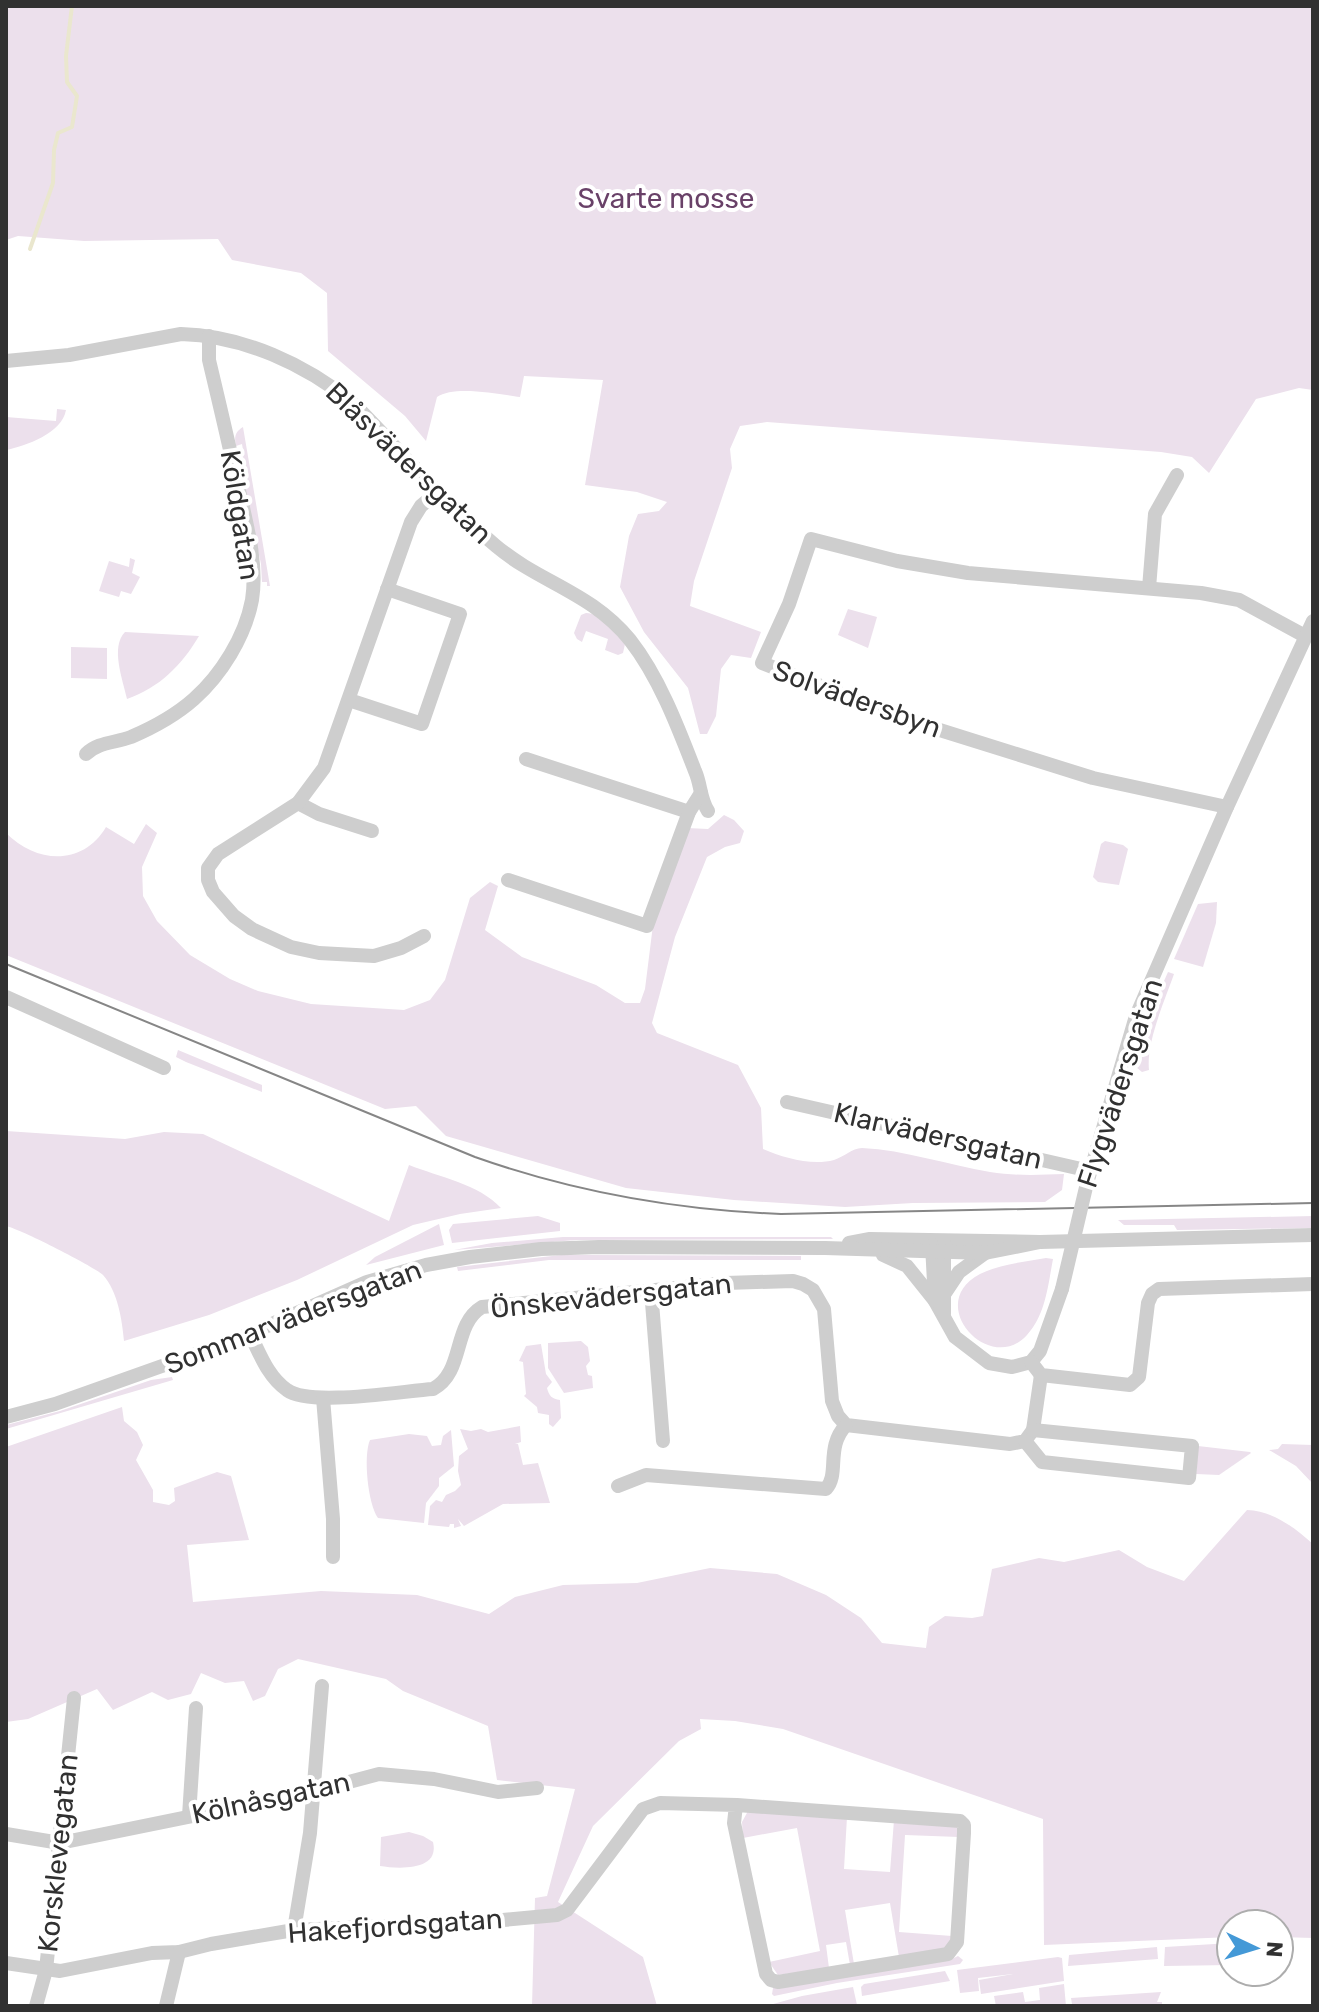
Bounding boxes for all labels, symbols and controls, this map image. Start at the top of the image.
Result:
park label: Svarte mosse [577,182,755,215]
street label: Blåsvädersgatan [319,375,499,551]
street label: Köldgatan [213,448,267,582]
street label: Solvädersbyn [768,653,946,745]
street label: Flygvädersgatan [1071,974,1169,1192]
street label: Klarvädersgatan [831,1096,1045,1176]
street label: Sommarvädersgatan [160,1253,426,1381]
street label: Önskevädersgatan [489,1267,733,1325]
street label: Korsklevegatan [31,1752,85,1954]
street label: Kölnåsgatan [189,1765,353,1831]
street label: Hakefjordsgatan [286,1902,504,1950]
north arrow [1215,1908,1295,1988]
text: N [1260,1941,1288,1958]

